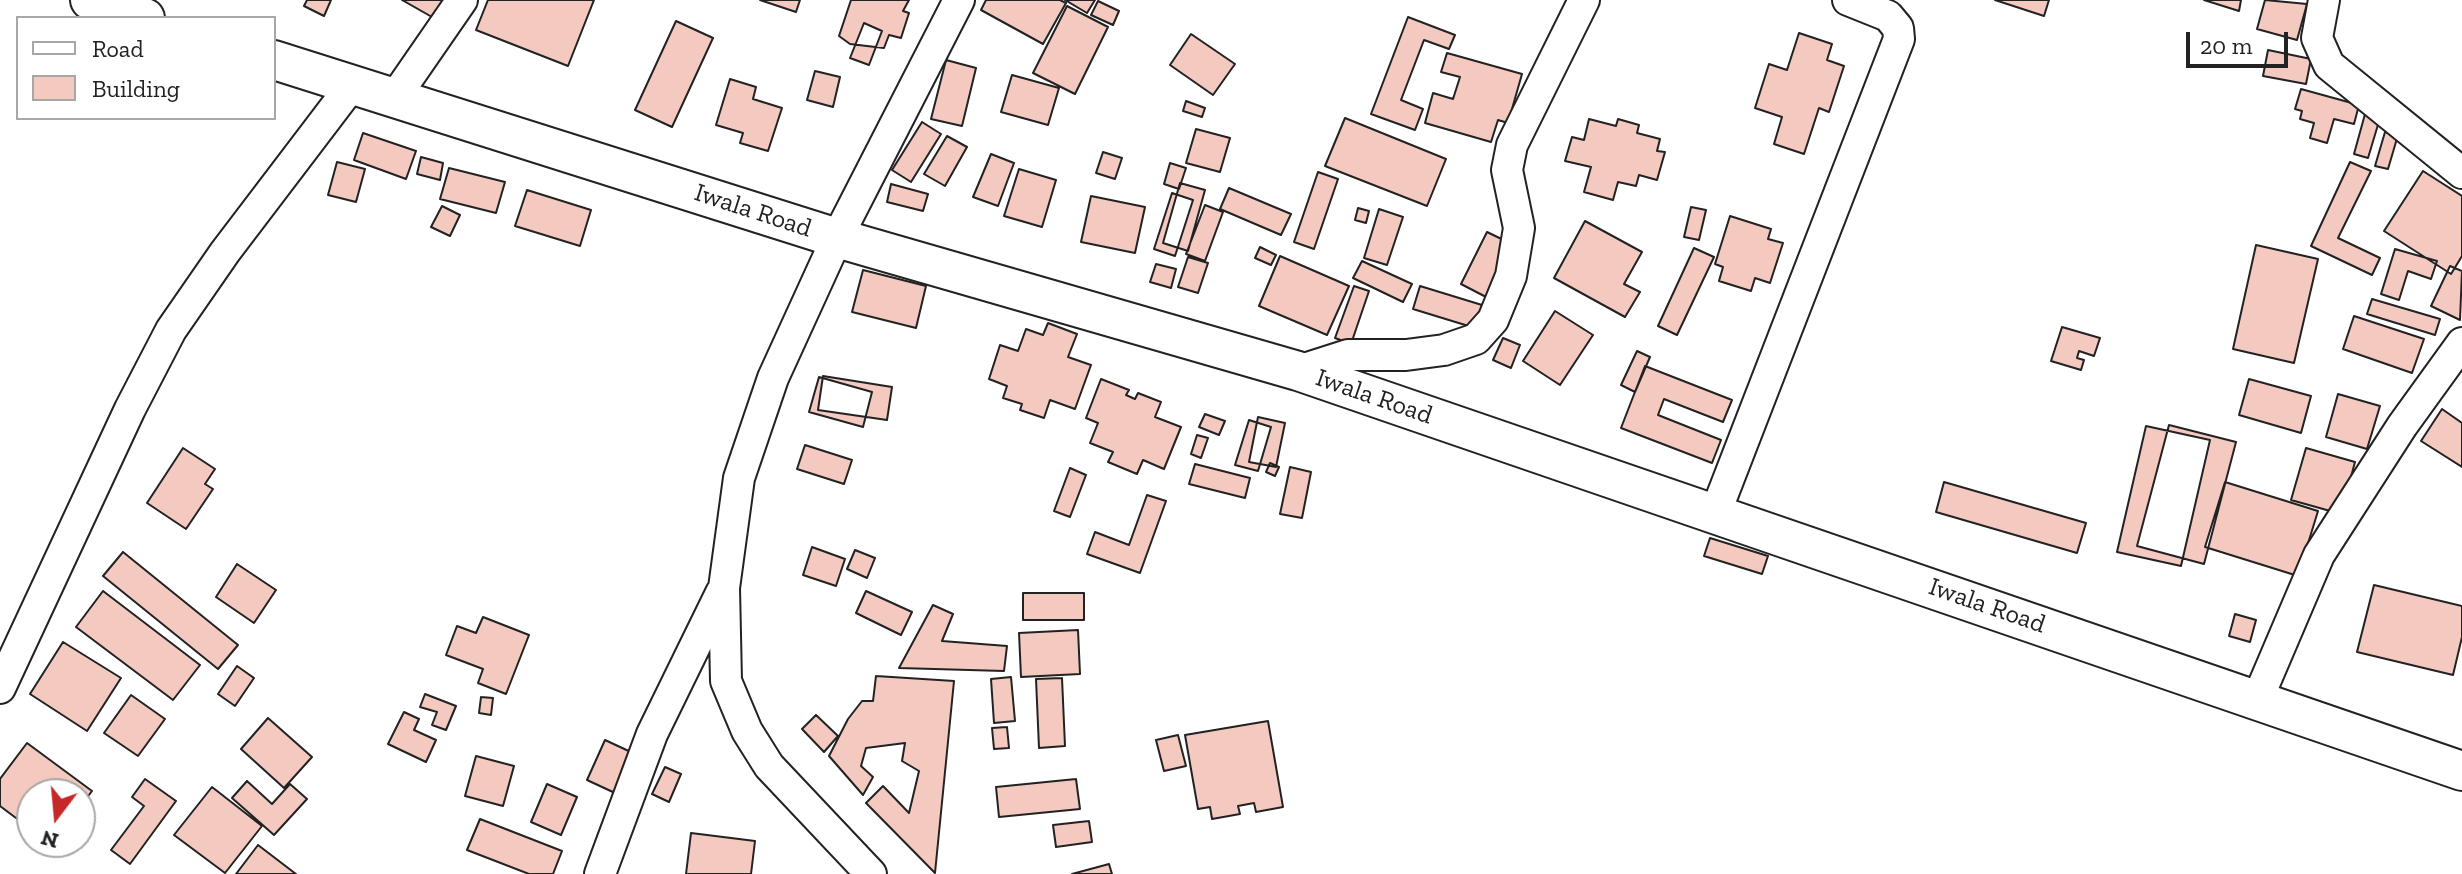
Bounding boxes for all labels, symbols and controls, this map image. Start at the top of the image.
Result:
legend [16,16,276,120]
scale bar [2190,16,2292,66]
text: 20 m [2200,31,2252,60]
text: Road [92,34,144,63]
text: Building [92,74,180,103]
street label: Iwala Road [691,177,815,245]
street label: Iwala Road [1312,363,1436,431]
street label: Iwala Road [1925,572,2049,640]
north arrow [16,778,96,858]
text: N [38,824,62,855]

